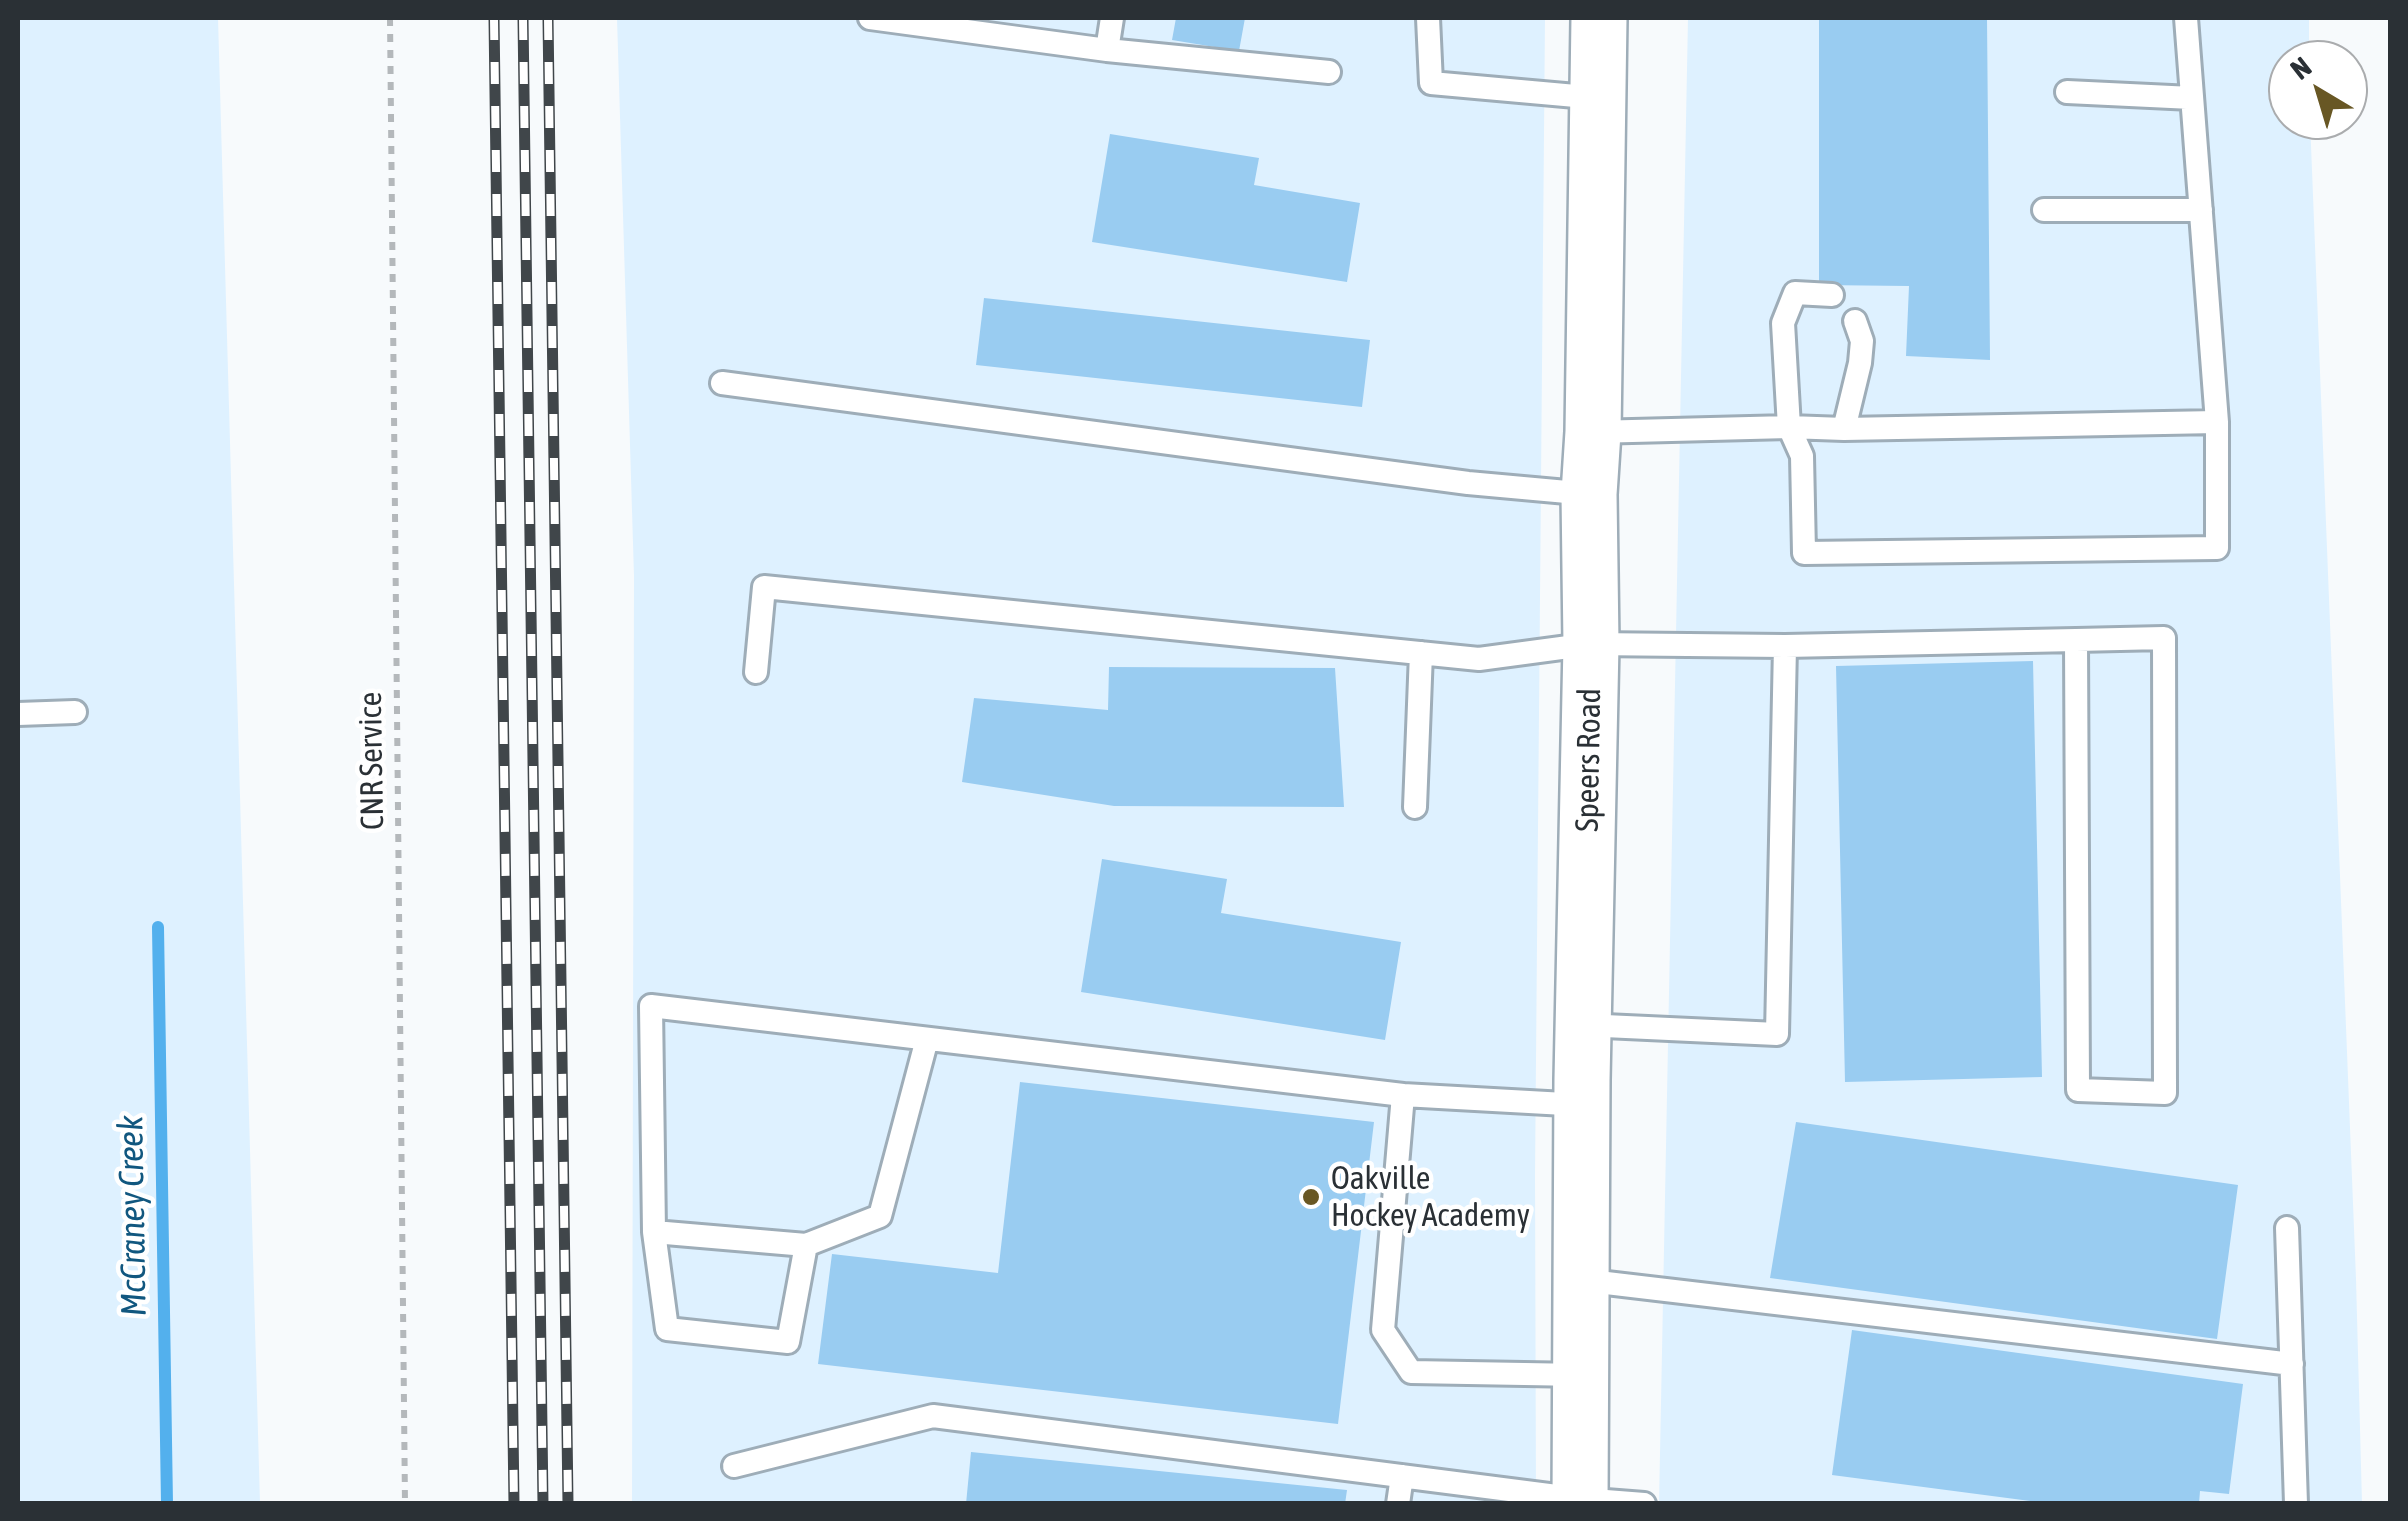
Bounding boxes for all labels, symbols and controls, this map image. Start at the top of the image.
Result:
north arrow [2268,40,2368,140]
text: N [2284,50,2317,86]
street label: Speers Road [1569,688,1609,832]
street label: CNR Service [352,692,392,830]
water label: McCraney Creek [110,1115,156,1317]
place label: Oakville Hockey Academy [1331,1160,1530,1235]
marker: Oakville Hockey Academy [1300,1186,1322,1208]

